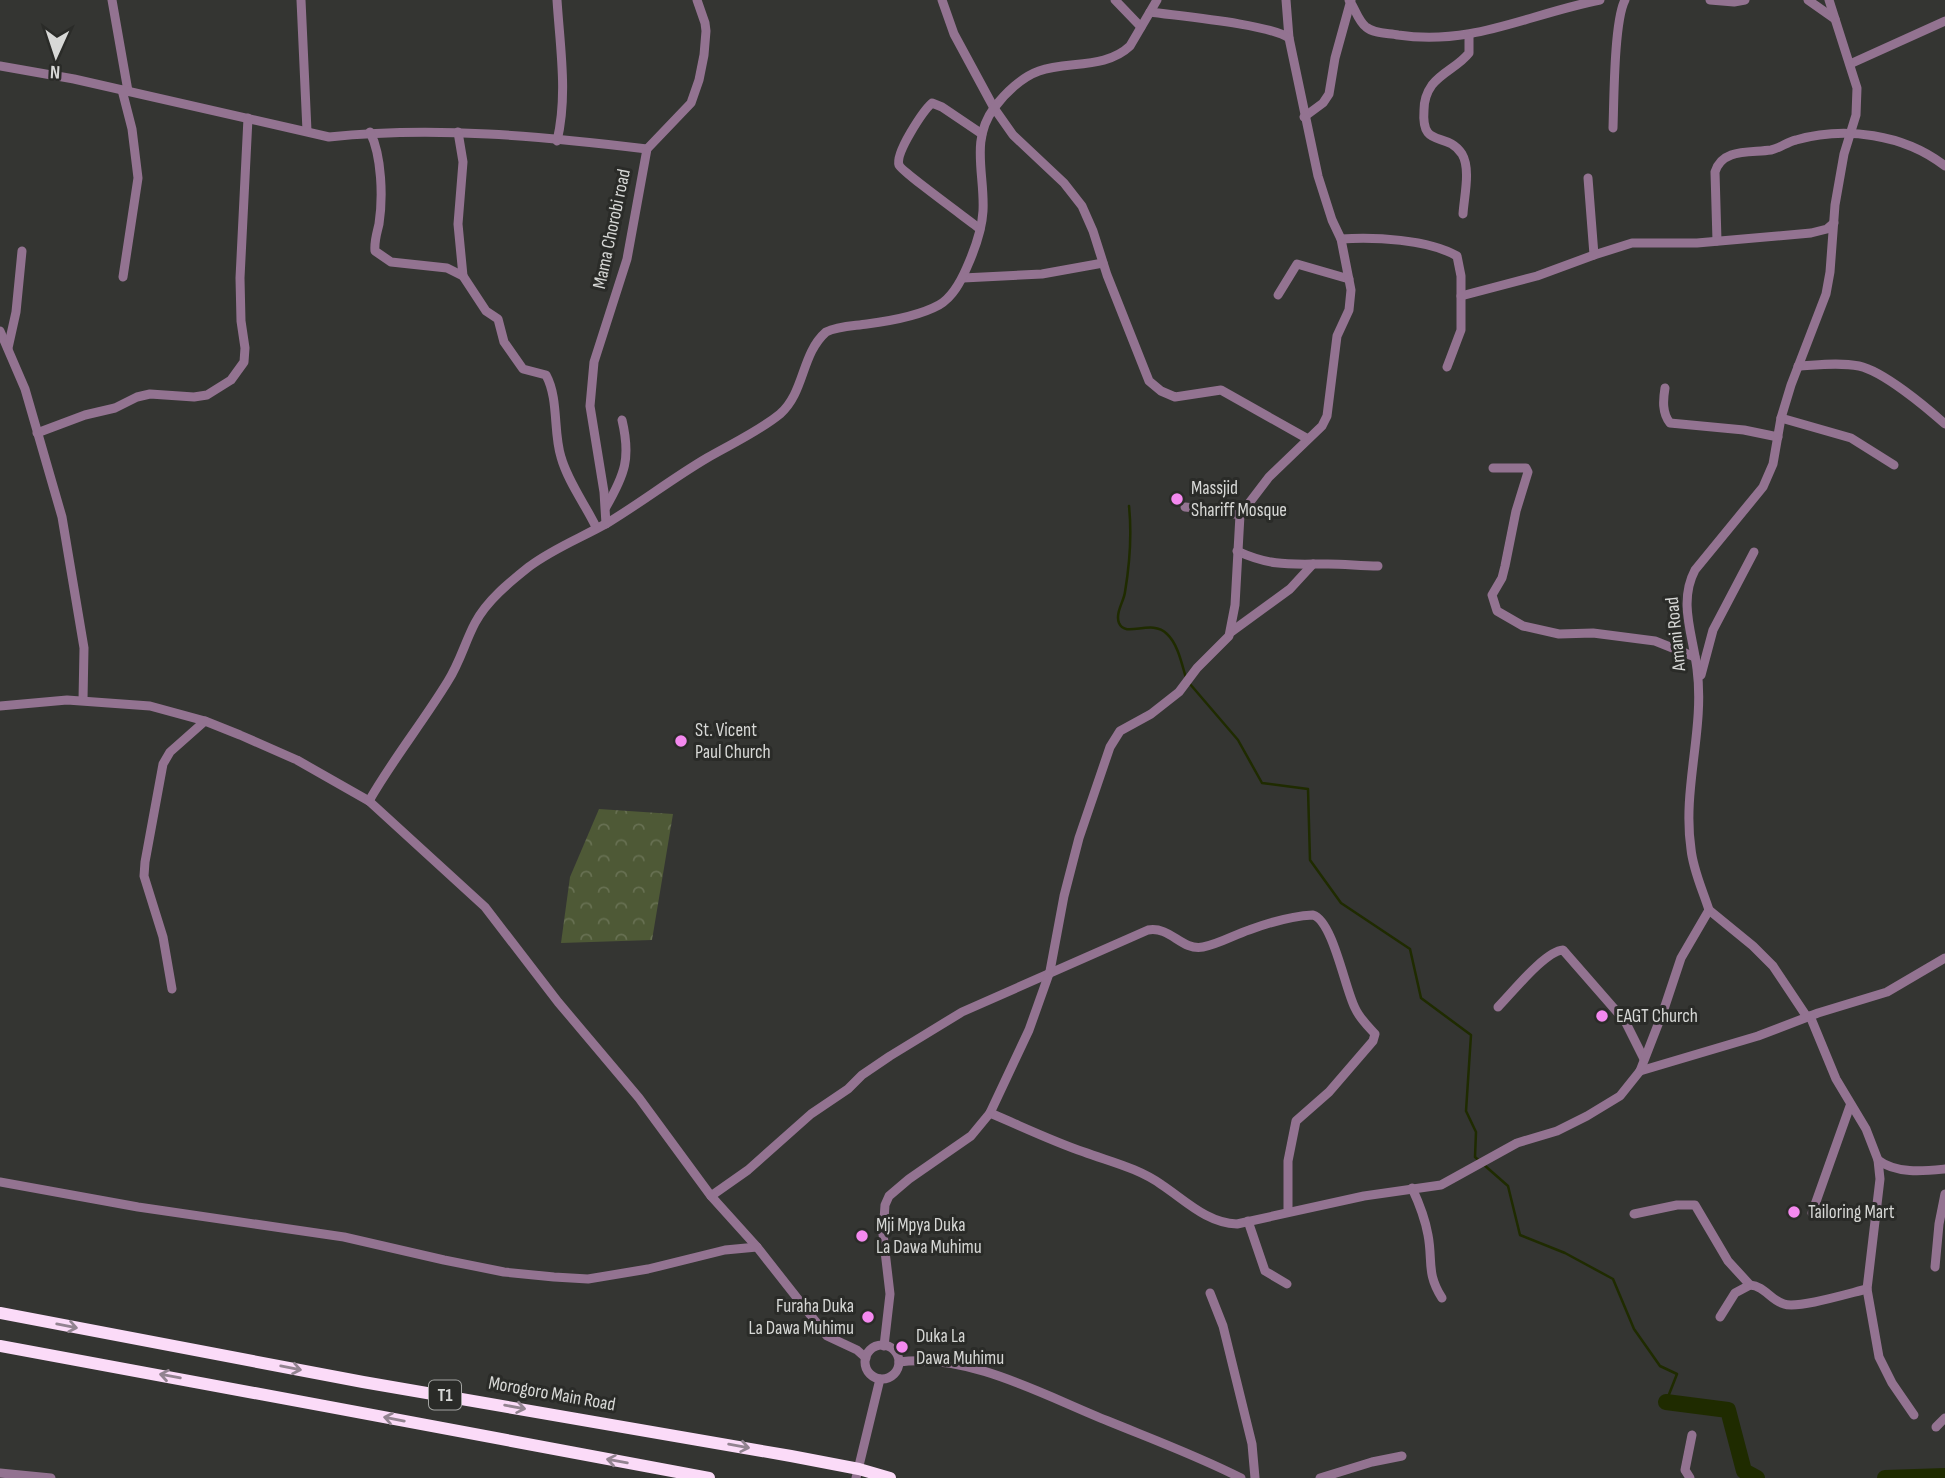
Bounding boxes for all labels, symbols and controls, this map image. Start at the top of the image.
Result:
north arrow [21,21,91,91]
text: N [50,60,61,83]
street label: Mama Chorobi road [588,167,636,291]
place label: Massjid Shariff Mosque [1191,477,1287,522]
marker: Massjid Shariff Mosque [1169,491,1185,507]
street label: Amani Road [1661,596,1691,673]
place label: St. Vicent Paul Church [695,719,771,764]
marker: St. Vicent Paul Church [673,733,689,749]
place label: EAGT Church [1616,1005,1698,1028]
marker: EAGT Church [1594,1008,1610,1024]
place label: Tailoring Mart [1808,1201,1895,1224]
marker: Tailoring Mart [1786,1204,1802,1220]
place label: Mji Mpya Duka La Dawa Muhimu [876,1214,982,1259]
marker: Mji Mpya Duka La Dawa Muhimu [854,1228,870,1244]
place label: Furaha Duka La Dawa Muhimu [748,1295,854,1340]
marker: Furaha Duka La Dawa Muhimu [860,1309,876,1325]
one-way arrow [55,1319,78,1333]
place label: Duka La Dawa Muhimu [916,1325,1004,1370]
marker: Duka La Dawa Muhimu [894,1339,910,1355]
one-way arrow [279,1362,302,1375]
one-way arrow [160,1369,182,1382]
street label: Morogoro Main Road [487,1372,617,1416]
road number: T1 [429,1380,461,1410]
one-way arrow [503,1401,526,1414]
one-way arrow [383,1412,406,1426]
one-way arrow [727,1440,750,1453]
one-way arrow [606,1454,629,1467]

